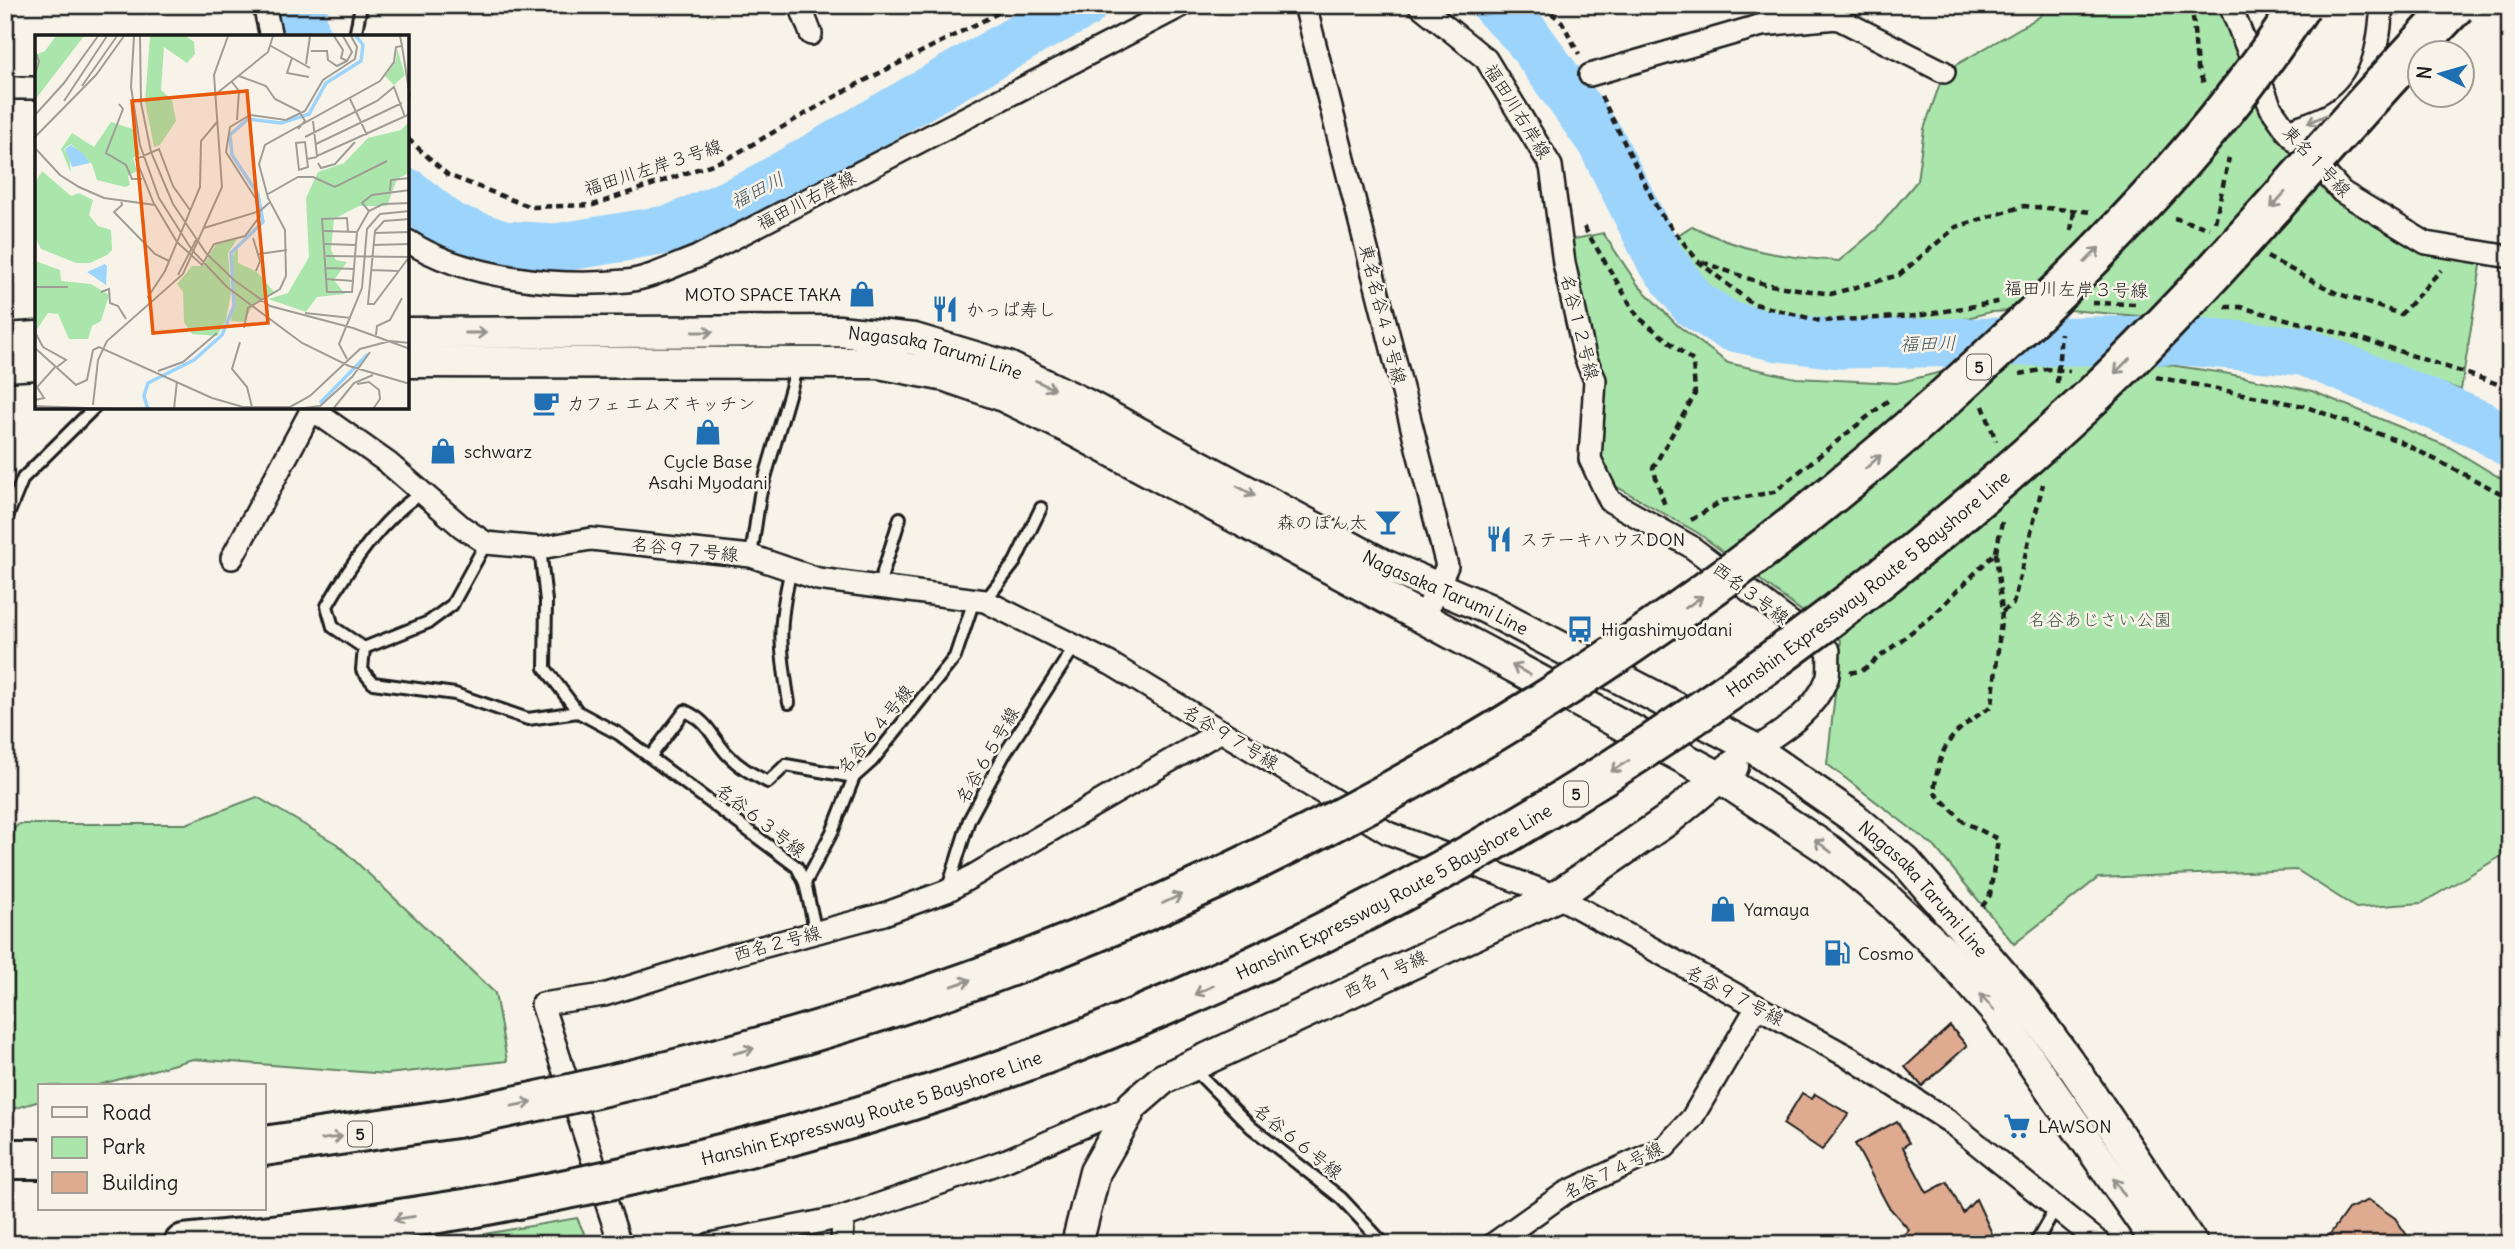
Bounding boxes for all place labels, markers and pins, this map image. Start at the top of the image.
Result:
shop icon: MOTO SPACE TAKA [847,279,877,309]
place label: MOTO SPACE TAKA [685,283,841,306]
restaurant icon: かっぱ寿し [930,294,960,324]
place label: かっぱ寿し [966,298,1056,321]
cafe icon: カフェ エムズ キッチン [531,388,561,418]
place label: カフェ エムズ キッチン [567,392,756,415]
shop icon: Cycle Base Asahi Myodani [693,417,723,447]
shop icon: schwarz [428,436,458,466]
place label: schwarz [464,440,532,463]
place label: Cycle Base Asahi Myodani [649,450,767,494]
bar icon: 森のぽん太 [1373,507,1403,537]
place label: 森のぽん太 [1277,511,1367,534]
restaurant icon: ステーキハウスDON [1484,524,1514,554]
place label: ステーキハウスDON [1520,528,1685,551]
bus stop icon: Higashimyodani [1565,614,1595,644]
place label: Higashimyodani [1601,618,1732,641]
shop icon: Yamaya [1708,894,1738,924]
place label: Yamaya [1744,898,1809,921]
fuel station icon: Cosmo [1822,938,1852,968]
place label: Cosmo [1858,942,1914,965]
supermarket icon: LAWSON [2002,1111,2032,1141]
place label: LAWSON [2038,1115,2112,1138]

